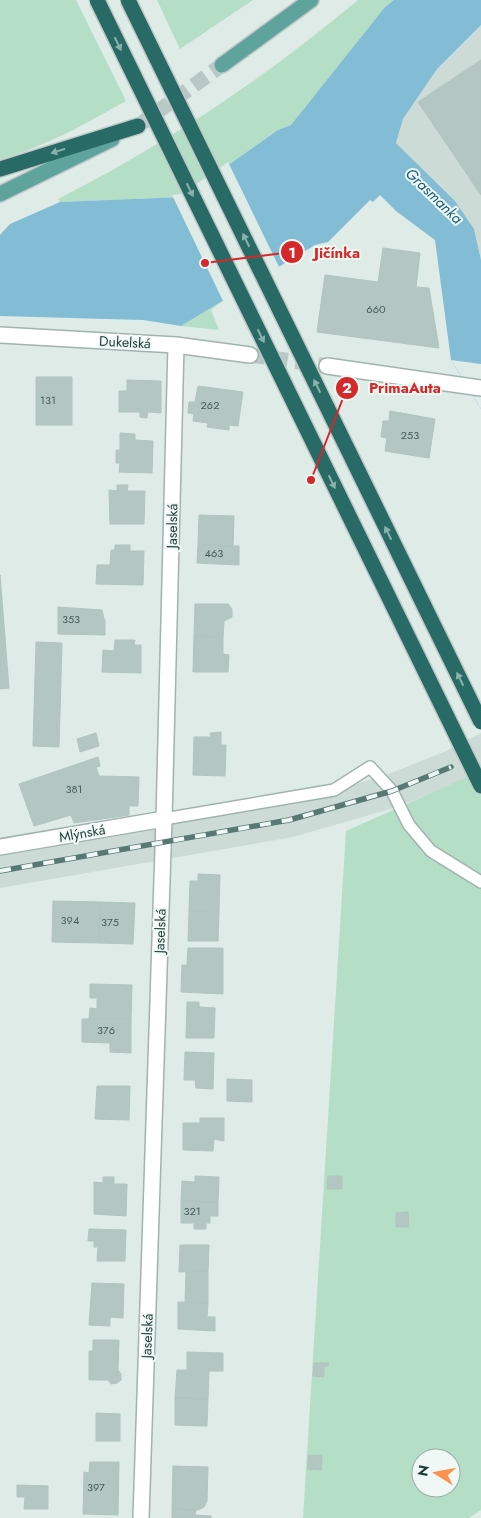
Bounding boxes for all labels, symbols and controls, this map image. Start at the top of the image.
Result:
one-way arrow [114,37,122,51]
one-way arrow [50,147,65,155]
water label: Grasmanka [400,163,468,230]
one-way arrow [186,183,194,197]
one-way arrow [242,233,250,248]
callout: Jičínka [279,237,370,267]
text: 1 [288,242,296,264]
text: Jičínka [311,242,360,264]
house number: 660 [366,301,386,317]
one-way arrow [257,329,265,343]
street label: Dukelská [99,331,151,353]
callout: PrimaAuta [334,373,451,403]
text: 2 [342,377,352,399]
text: PrimaAuta [369,377,441,399]
one-way arrow [313,379,321,394]
house number: 131 [40,392,56,408]
house number: 262 [201,397,219,413]
house number: 253 [401,427,419,443]
one-way arrow [328,475,336,489]
street label: Jaselská [162,503,182,551]
one-way arrow [384,525,392,540]
house number: 463 [205,545,223,561]
house number: 353 [62,611,80,627]
one-way arrow [455,671,464,686]
house number: 381 [66,781,82,797]
street label: Mlýnská [57,819,107,847]
street label: Jaselská [149,908,171,956]
house number: 394 [61,912,80,928]
house number: 375 [101,914,119,930]
house number: 376 [97,1022,115,1038]
house number: 321 [183,1203,201,1219]
street label: Jaselská [136,1313,158,1361]
north arrow [411,1448,461,1498]
text: N [412,1463,434,1478]
house number: 397 [87,1479,105,1495]

